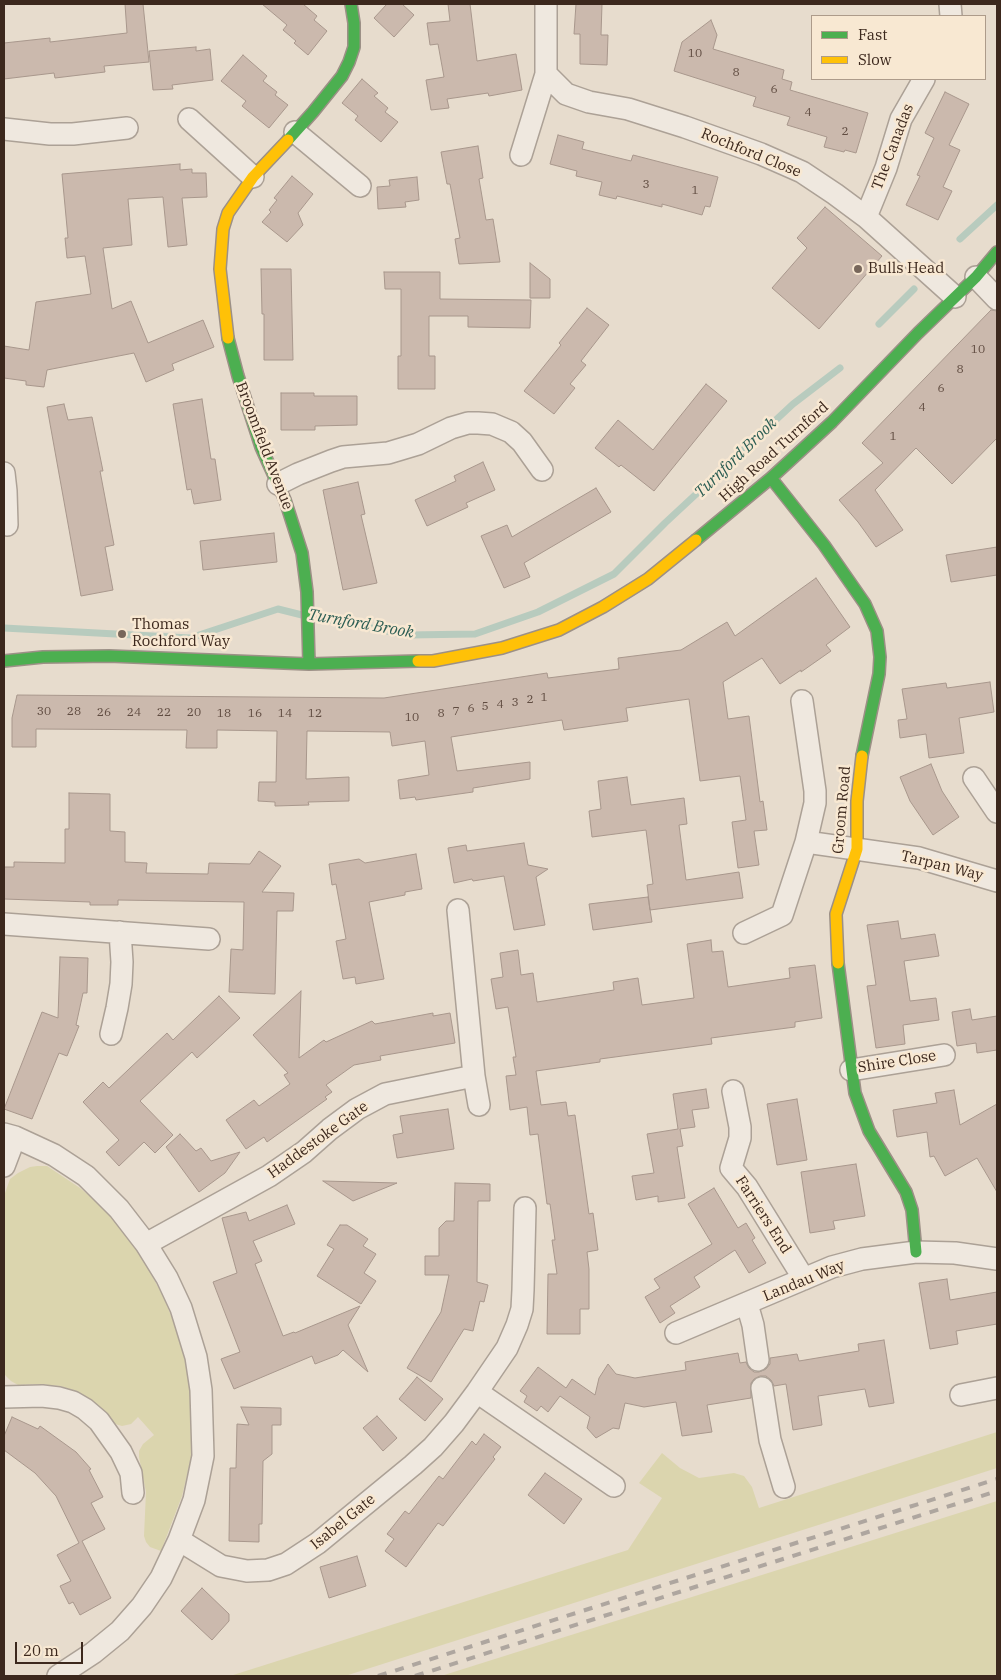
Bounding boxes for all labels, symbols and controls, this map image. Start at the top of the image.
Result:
legend [811,15,986,80]
text: Fast [858,25,888,44]
house number: 10 [688,47,702,61]
text: Slow [858,50,891,69]
house number: 8 [732,66,740,80]
house number: 6 [770,83,778,97]
street label: The Canadas [868,101,918,193]
house number: 4 [804,106,812,120]
street label: Rochford Close [698,125,804,181]
house number: 2 [841,125,849,139]
house number: 3 [642,178,650,192]
house number: 1 [691,184,699,198]
place label: Bulls Head [868,260,944,278]
marker: Bulls Head [852,263,864,275]
house number: 10 [971,343,985,357]
house number: 8 [956,363,964,377]
street label: Broomfield Avenue [231,380,297,512]
house number: 6 [937,382,945,396]
street label: High Road Turnford [716,398,832,506]
house number: 4 [918,401,926,415]
water label: Turnford Brook [691,414,781,502]
house number: 1 [889,430,897,444]
water label: Turnford Brook [307,605,415,643]
place label: Thomas Rochford Way [132,616,230,651]
marker: Thomas Rochford Way [116,628,128,640]
house number: 1 [540,691,548,705]
house number: 2 [526,693,534,707]
house number: 3 [511,696,519,710]
house number: 4 [496,698,504,712]
house number: 5 [481,700,489,714]
house number: 6 [467,702,475,716]
house number: 30 [37,705,51,719]
house number: 28 [67,705,81,719]
house number: 7 [452,705,460,719]
house number: 26 [97,706,111,720]
house number: 24 [127,706,141,720]
house number: 22 [157,706,171,720]
house number: 20 [187,706,201,720]
house number: 18 [217,707,231,721]
house number: 16 [248,707,262,721]
house number: 14 [278,707,292,721]
house number: 12 [308,707,322,721]
house number: 8 [437,707,445,721]
house number: 10 [405,711,419,725]
street label: Groom Road [829,765,855,855]
street label: Tarpan Way [899,847,985,885]
street label: Shire Close [857,1047,937,1077]
street label: Haddestoke Gate [264,1098,372,1182]
street label: Farriers End [731,1173,795,1257]
street label: Landau Way [761,1256,847,1306]
street label: Isabel Gate [307,1490,379,1554]
scale bar [18,1632,85,1664]
text: 20 m [23,1641,59,1660]

